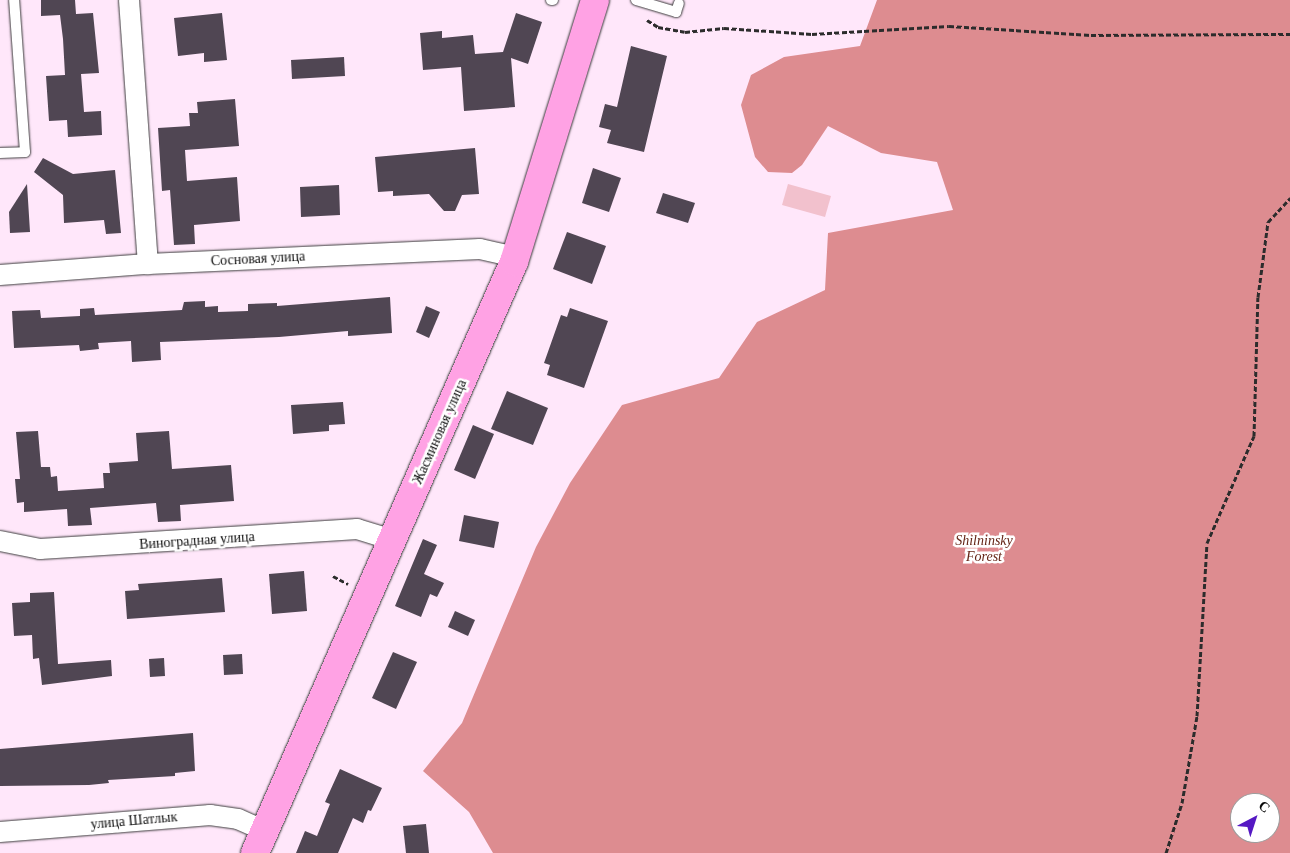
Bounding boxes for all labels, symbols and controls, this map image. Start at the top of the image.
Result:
street label: Сосновая улица [210,248,306,270]
street label: Жасминовая улица [409,377,471,487]
street label: Виноградная улица [139,529,255,553]
park label: Shilninsky Forest [955,533,1013,566]
north arrow [1230,793,1280,843]
text: С [1256,798,1273,816]
street label: улица Шатлык [90,809,178,833]

